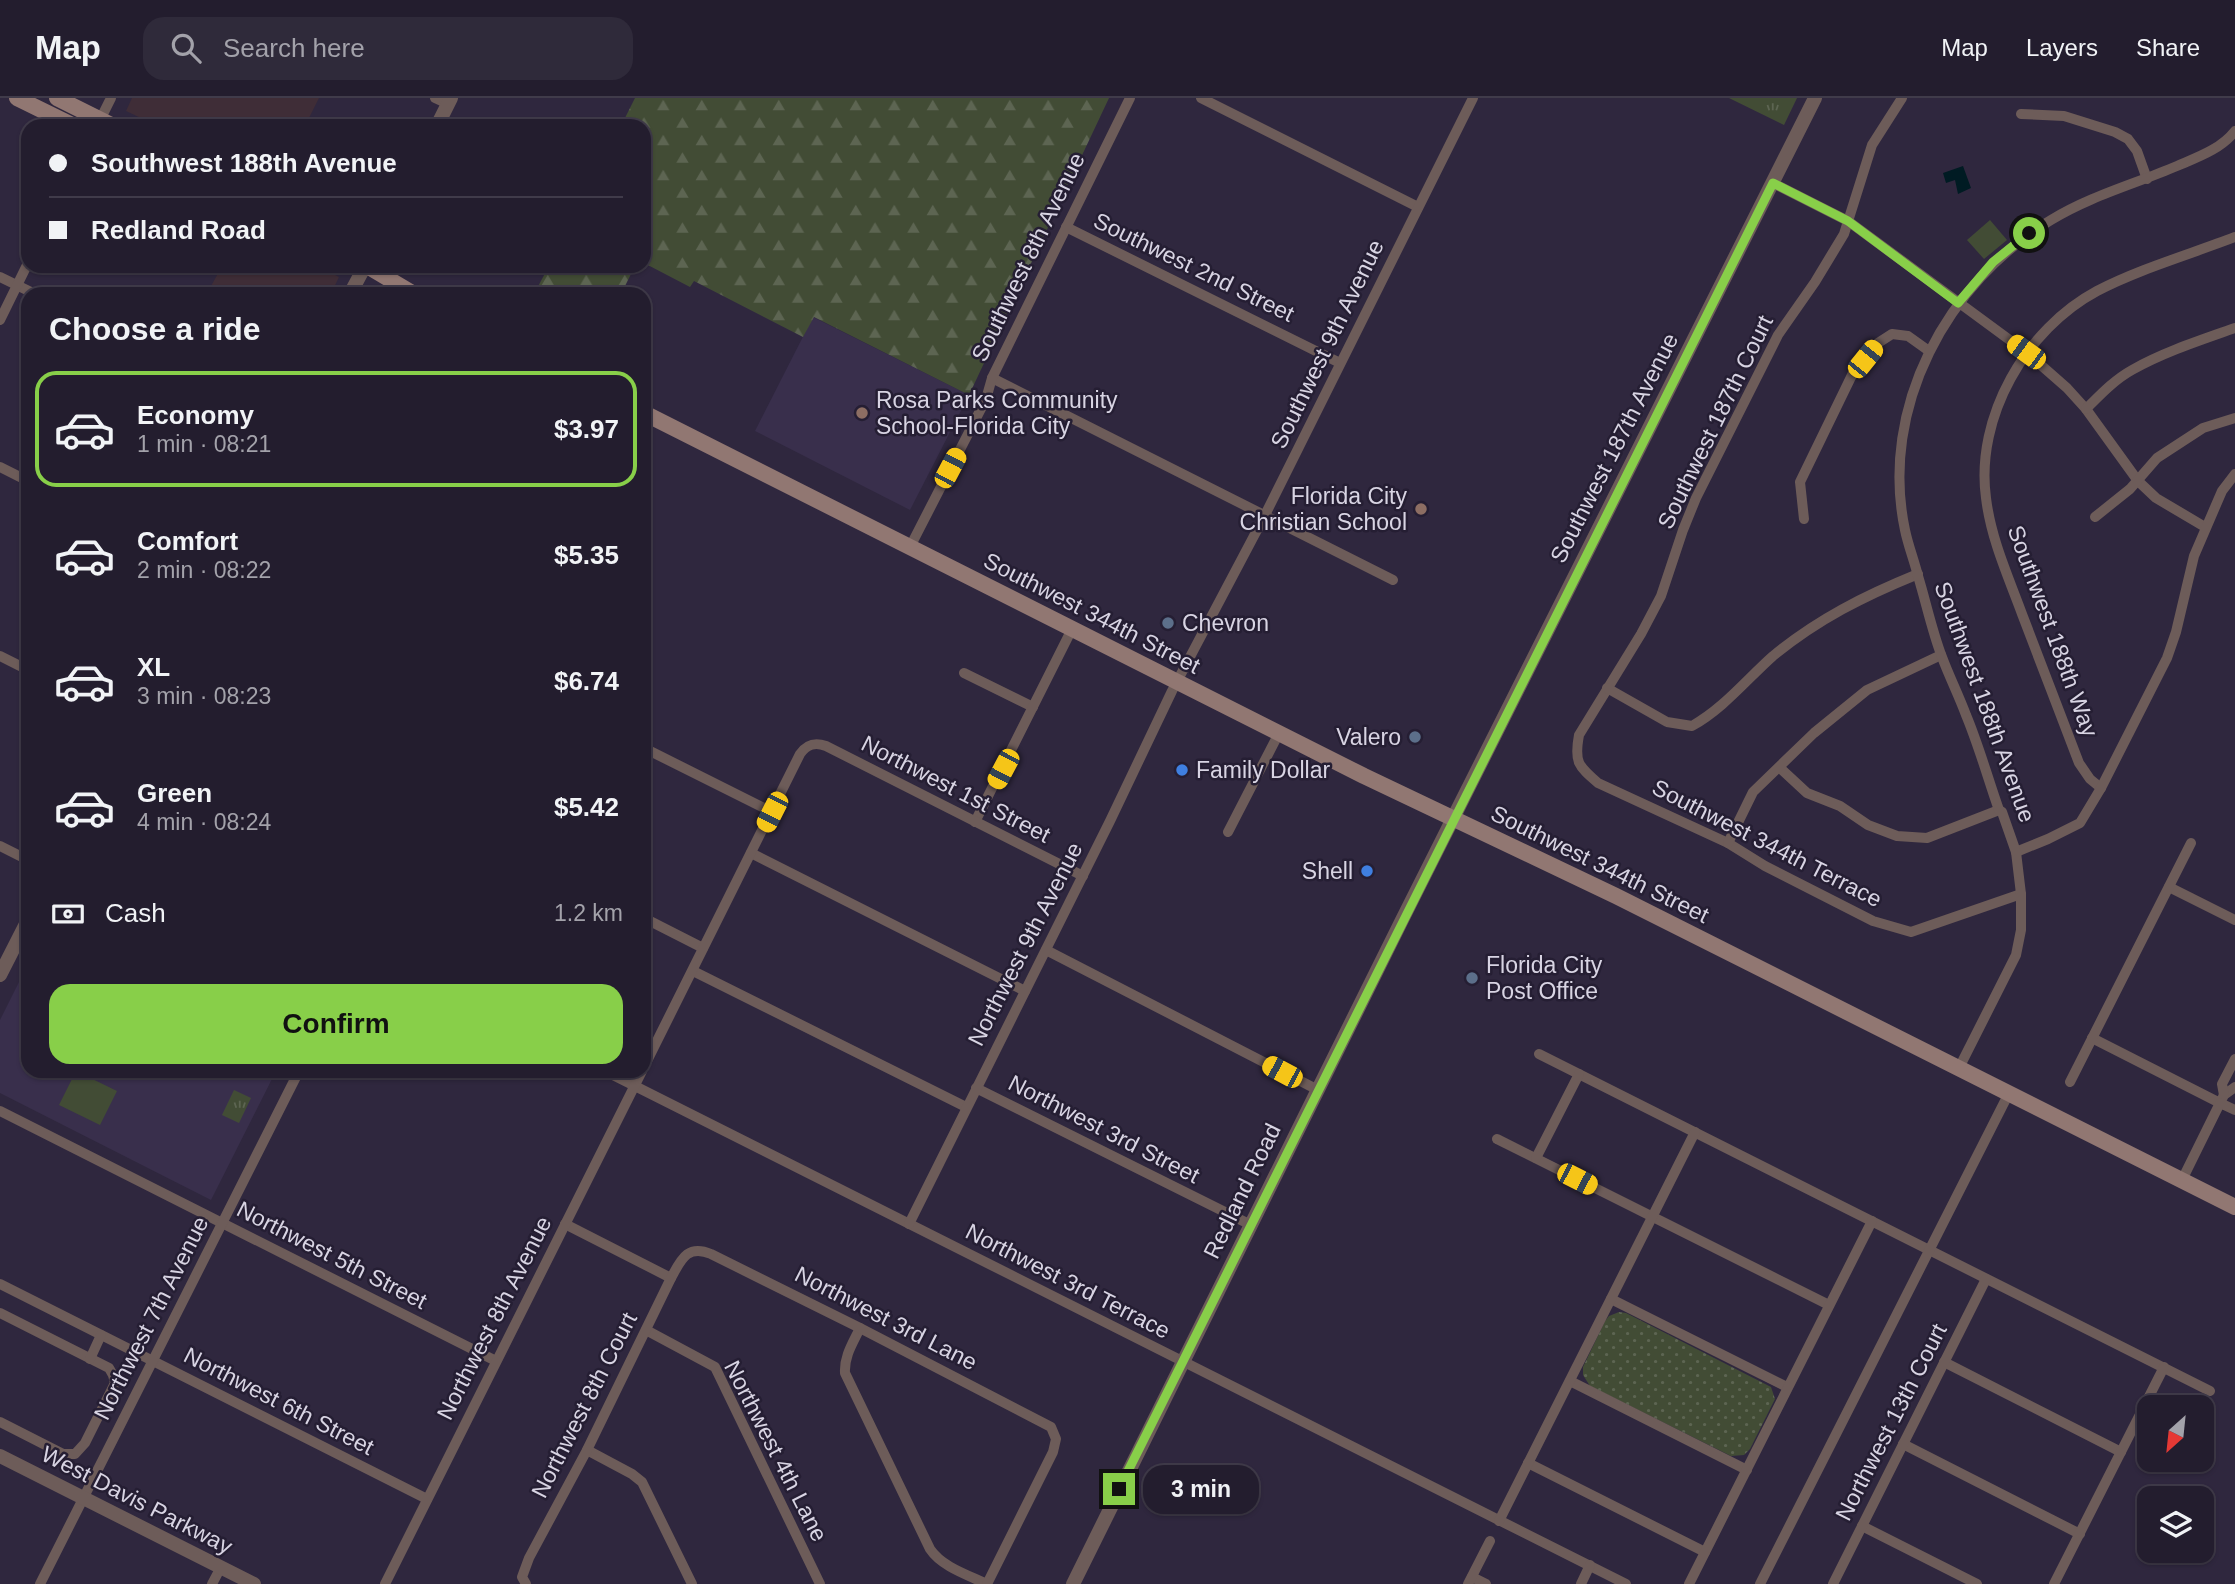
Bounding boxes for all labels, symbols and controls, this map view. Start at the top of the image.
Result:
search box [143,17,633,80]
text: Map [35,29,101,66]
icon: search [167,29,205,67]
text: Search here [223,33,365,63]
text: Map [1941,34,1988,61]
text: Layers [2026,34,2098,61]
text: Share [2136,34,2200,61]
text: Southwest 188th Avenue [91,148,397,178]
street label: Southwest 8th Avenue [966,149,1090,365]
street label: Southwest 2nd Street [1089,207,1299,327]
text: Redland Road [91,215,266,245]
route start [2013,217,2045,249]
street label: Southwest 9th Avenue [1265,236,1389,452]
text: Choose a ride [49,311,261,347]
street label: Southwest 187th Court [1652,311,1778,533]
street label: Southwest 187th Avenue [1545,329,1683,567]
car [2003,331,2050,373]
car [1844,336,1887,382]
place label: Rosa Parks Community School-Florida City [876,387,1118,439]
icon: car [53,398,116,461]
text: Economy [137,400,254,430]
marker: Rosa Parks Community School-Florida City [854,405,870,421]
text: $3.97 [554,414,619,444]
text: 1 min · 08:21 [137,431,271,457]
car [931,445,970,491]
place label: Florida City Christian School [1240,483,1407,535]
marker: Florida City Christian School [1413,501,1429,517]
street label: Southwest 188th Way [2003,522,2103,741]
icon: car [53,524,116,587]
text: Comfort [137,526,238,556]
text: $5.35 [554,540,619,570]
street label: Southwest 344th Street [980,547,1205,679]
text: 2 min · 08:22 [137,557,271,583]
street label: Southwest 188th Avenue [1929,578,2041,826]
place label: Chevron [1182,610,1269,636]
marker: Chevron [1160,615,1176,631]
icon: car [53,650,116,713]
text: XL [137,652,170,682]
text: $6.74 [554,666,619,696]
text: 3 min · 08:23 [137,683,271,709]
place label: Valero [1336,724,1401,750]
marker: Valero [1407,729,1423,745]
street label: Northwest 1st Street [857,730,1055,848]
car [984,746,1023,792]
place label: Family Dollar [1196,757,1331,783]
marker: Family Dollar [1174,762,1190,778]
street label: Southwest 344th Terrace [1648,774,1886,912]
icon: car [53,776,116,839]
text: Green [137,778,212,808]
car [754,789,791,835]
text: $5.42 [554,792,619,822]
street label: Southwest 344th Street [1487,800,1714,928]
text: 4 min · 08:24 [137,809,271,835]
street label: Northwest 9th Avenue [962,838,1088,1050]
place label: Shell [1302,858,1353,884]
marker: Shell [1359,863,1375,879]
icon: cash [49,895,87,933]
text: Cash [105,898,166,928]
text: 1.2 km [554,900,623,926]
place label: Florida City Post Office [1486,952,1603,1004]
marker: Florida City Post Office [1464,970,1480,986]
button: Confirm [49,984,623,1064]
car [1259,1053,1306,1091]
street label: Northwest 3rd Street [1004,1070,1204,1189]
street label: Redland Road [1198,1119,1286,1263]
car [1554,1160,1601,1198]
street label: Northwest 5th Street [233,1196,432,1314]
street label: Northwest 7th Avenue [88,1212,214,1424]
street label: Northwest 8th Avenue [431,1212,557,1424]
street label: Northwest 3rd Terrace [961,1218,1175,1344]
street label: Northwest 3rd Lane [791,1261,981,1375]
street label: Northwest 8th Court [526,1307,642,1502]
street label: Northwest 13th Court [1830,1319,1952,1525]
street label: Northwest 6th Street [180,1342,379,1460]
street label: Northwest 4th Lane [719,1356,833,1546]
north arrow [2137,1395,2214,1472]
map controls [2137,1395,2214,1563]
street label: West Davis Parkway [37,1441,237,1560]
callout: 3 min [1144,1464,1259,1514]
route end [1103,1473,1135,1505]
text: 3 min [1171,1476,1231,1502]
button: layers [2137,1486,2214,1563]

